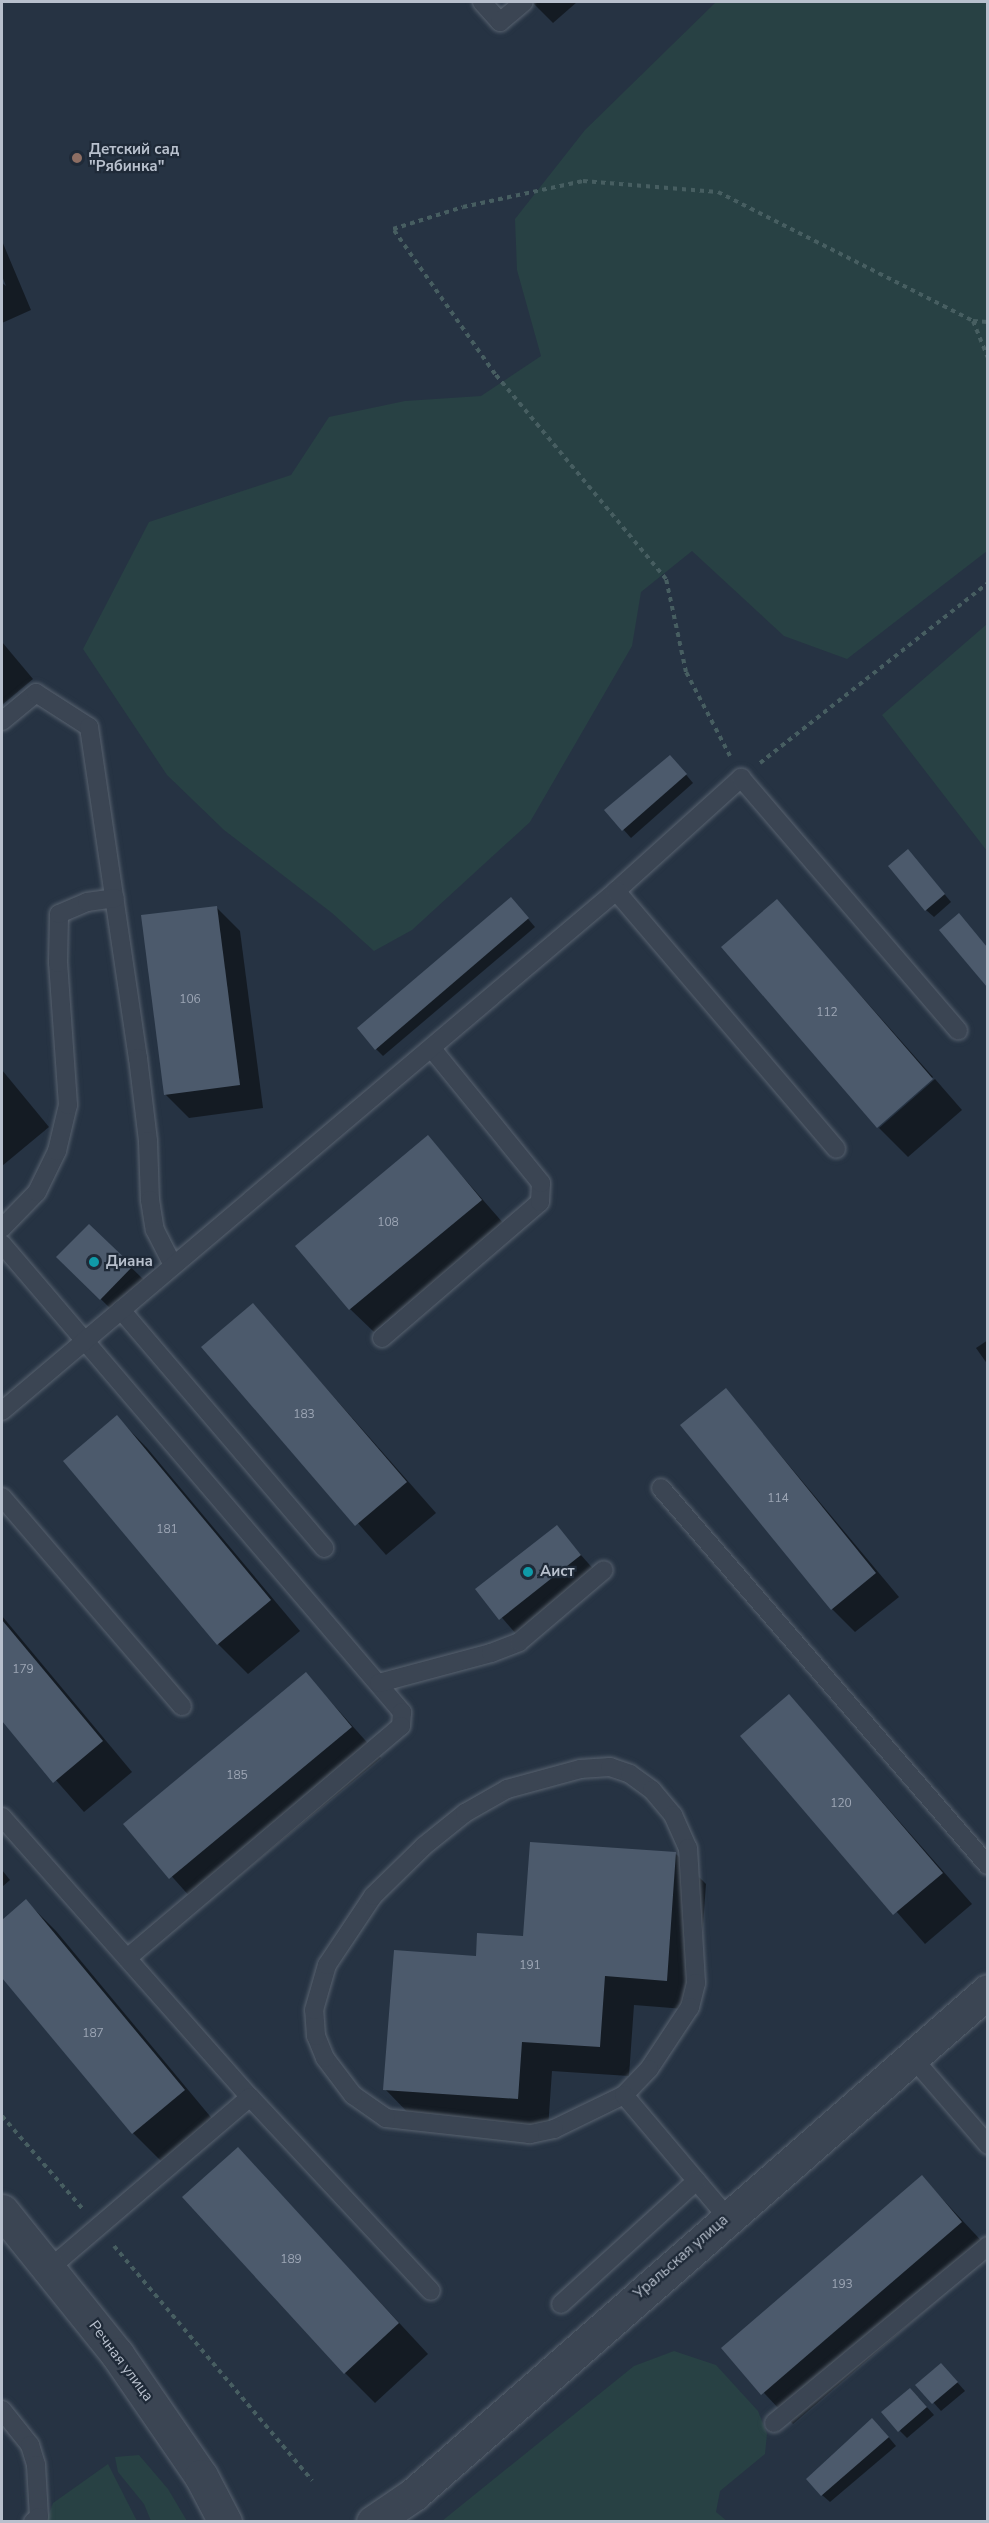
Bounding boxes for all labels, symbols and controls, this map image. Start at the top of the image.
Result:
place label: Детский сад "Рябинка" [89,140,179,175]
marker: Детский сад "Рябинка" [70,151,84,165]
house number: 106 [179,993,201,1007]
house number: 112 [816,1006,838,1020]
house number: 108 [377,1216,399,1230]
place label: Диана [106,1253,153,1271]
marker: Диана [87,1255,101,1269]
house number: 183 [293,1408,315,1422]
house number: 114 [767,1492,789,1506]
house number: 181 [156,1523,178,1537]
place label: Аист [540,1563,575,1581]
marker: Аист [521,1565,535,1579]
house number: 179 [12,1663,34,1677]
house number: 185 [226,1769,248,1783]
house number: 120 [830,1797,852,1811]
house number: 191 [519,1959,541,1973]
house number: 187 [82,2027,104,2041]
street label: Уральская улица [630,2211,732,2303]
house number: 189 [280,2253,302,2267]
house number: 193 [831,2278,853,2292]
street label: Речная улица [85,2317,157,2405]

